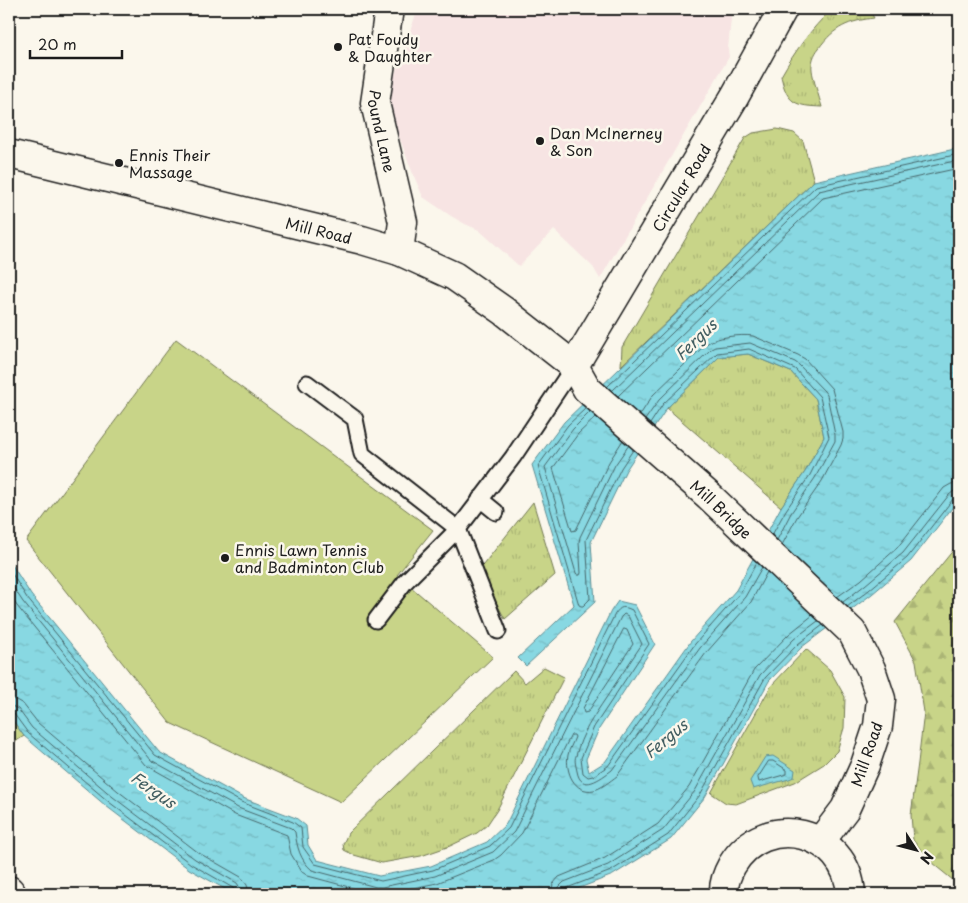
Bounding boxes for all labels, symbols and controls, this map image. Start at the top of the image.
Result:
place label: Pat Foudy & Daughter [348,27,432,67]
scale bar [30,28,122,60]
text: 20 m [38,32,77,55]
marker: Pat Foudy & Daughter [332,41,344,53]
street label: Pound Lane [363,89,402,174]
place label: Dan McInerney & Son [550,121,663,161]
marker: Dan McInerney & Son [534,135,546,147]
street label: Circular Road [645,139,716,236]
place label: Ennis Their Massage [129,143,210,183]
marker: Ennis Their Massage [113,157,125,169]
street label: Mill Road [283,210,354,249]
water label: Fergus [669,312,723,365]
street label: Mill Bridge [686,474,758,543]
place label: Ennis Lawn Tennis and Badminton Club [235,538,384,578]
marker: Ennis Lawn Tennis and Badminton Club [219,552,231,564]
water label: Fergus [638,712,693,763]
street label: Mill Road [844,718,888,790]
water label: Fergus [127,765,183,814]
north arrow [890,826,940,876]
text: N [915,847,939,869]

